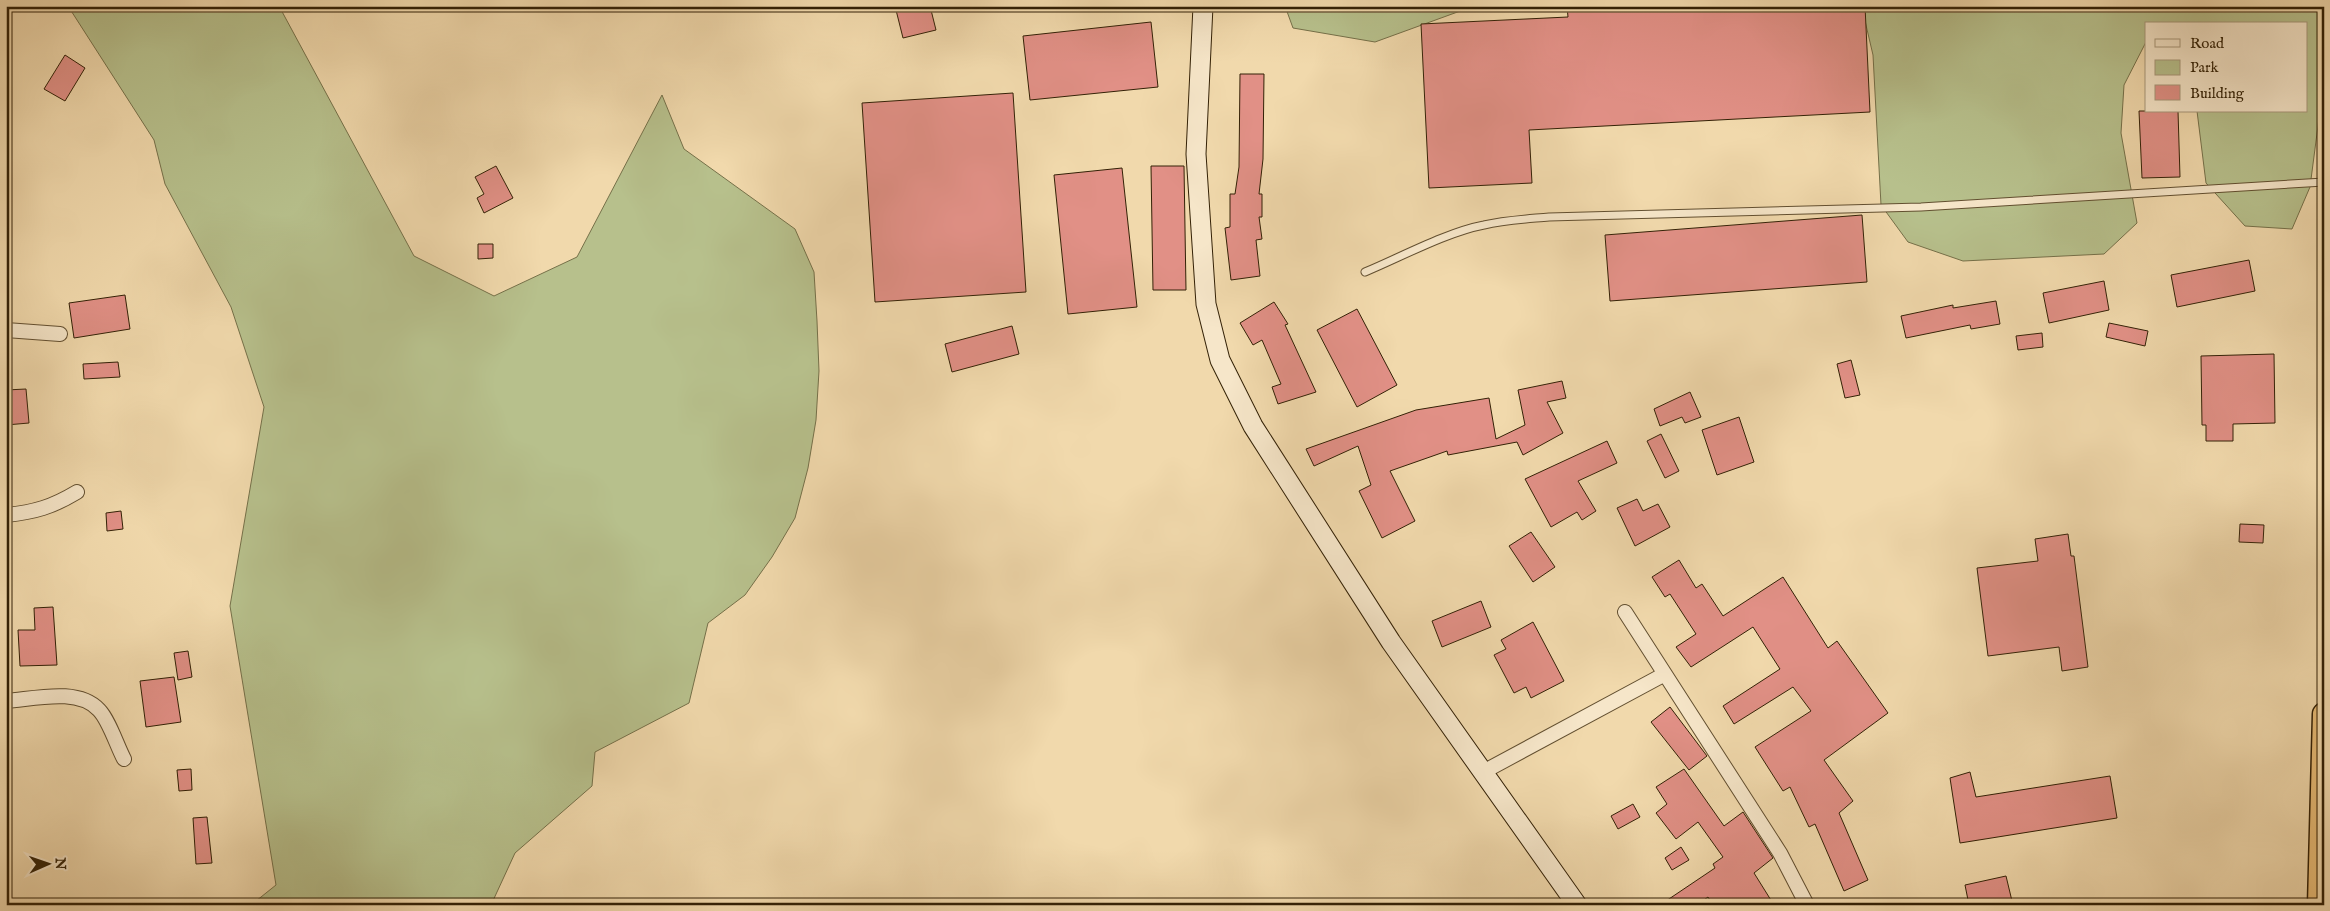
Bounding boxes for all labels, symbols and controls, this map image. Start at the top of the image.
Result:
legend [2145,22,2308,112]
text: Road [2190,34,2225,53]
text: Park [2190,58,2220,77]
text: Building [2190,84,2245,103]
north arrow [22,838,72,888]
text: N [51,856,69,870]

